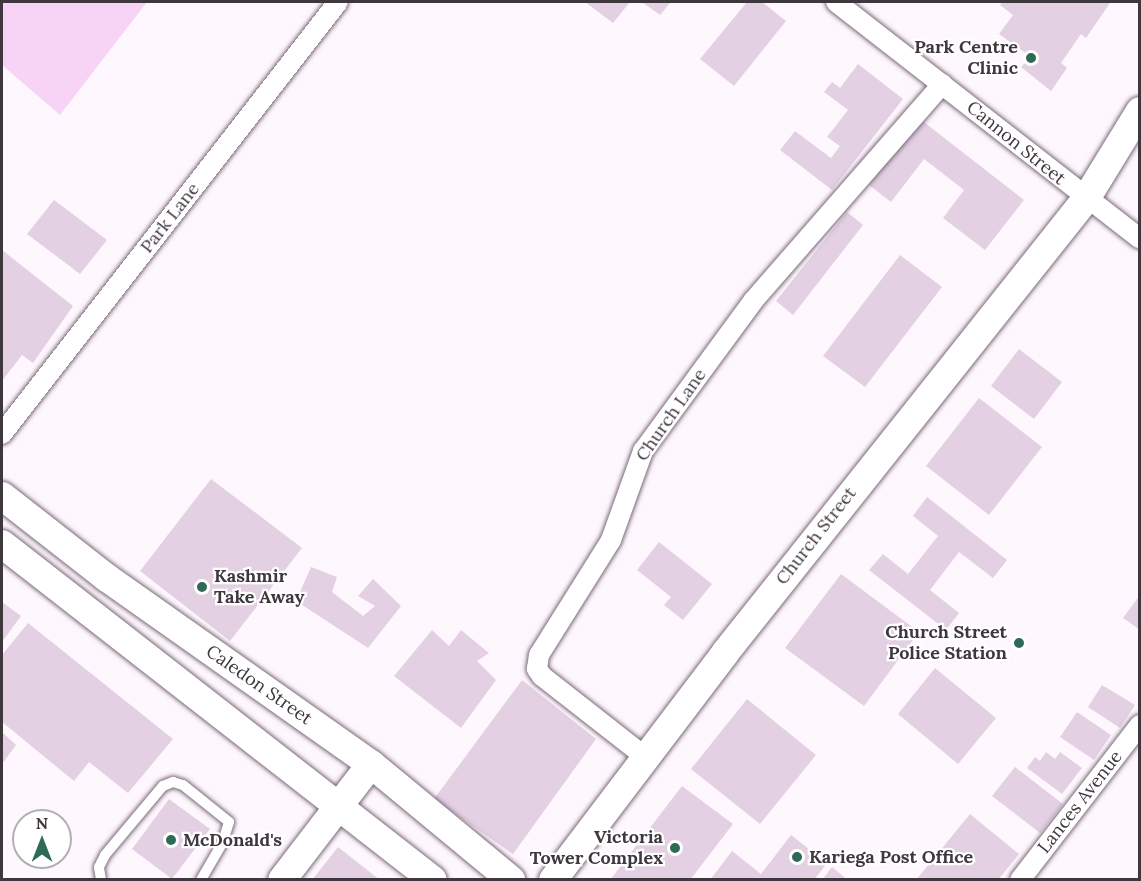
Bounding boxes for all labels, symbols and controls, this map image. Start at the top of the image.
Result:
place label: Park Centre Clinic [914,37,1018,80]
marker: Park Centre Clinic [1022,49,1040,67]
street label: Cannon Street [962,97,1070,189]
street label: Park Lane [136,179,204,257]
street label: Church Lane [631,365,711,465]
street label: Church Street [771,483,861,589]
place label: Kashmir Take Away [214,566,304,608]
marker: Kashmir Take Away [195,580,209,594]
place label: Church Street Police Station [885,622,1007,664]
marker: Church Street Police Station [1012,636,1026,650]
street label: Caledon Street [202,640,316,730]
street label: Lances Avenue [1033,746,1127,858]
north arrow [12,809,72,869]
text: N [36,813,48,833]
place label: Victoria Tower Complex [530,827,663,870]
place label: McDonald's [183,829,282,851]
marker: McDonald's [164,833,178,847]
marker: Victoria Tower Complex [668,841,682,855]
place label: Kariega Post Office [809,846,973,868]
marker: Kariega Post Office [790,850,804,864]

